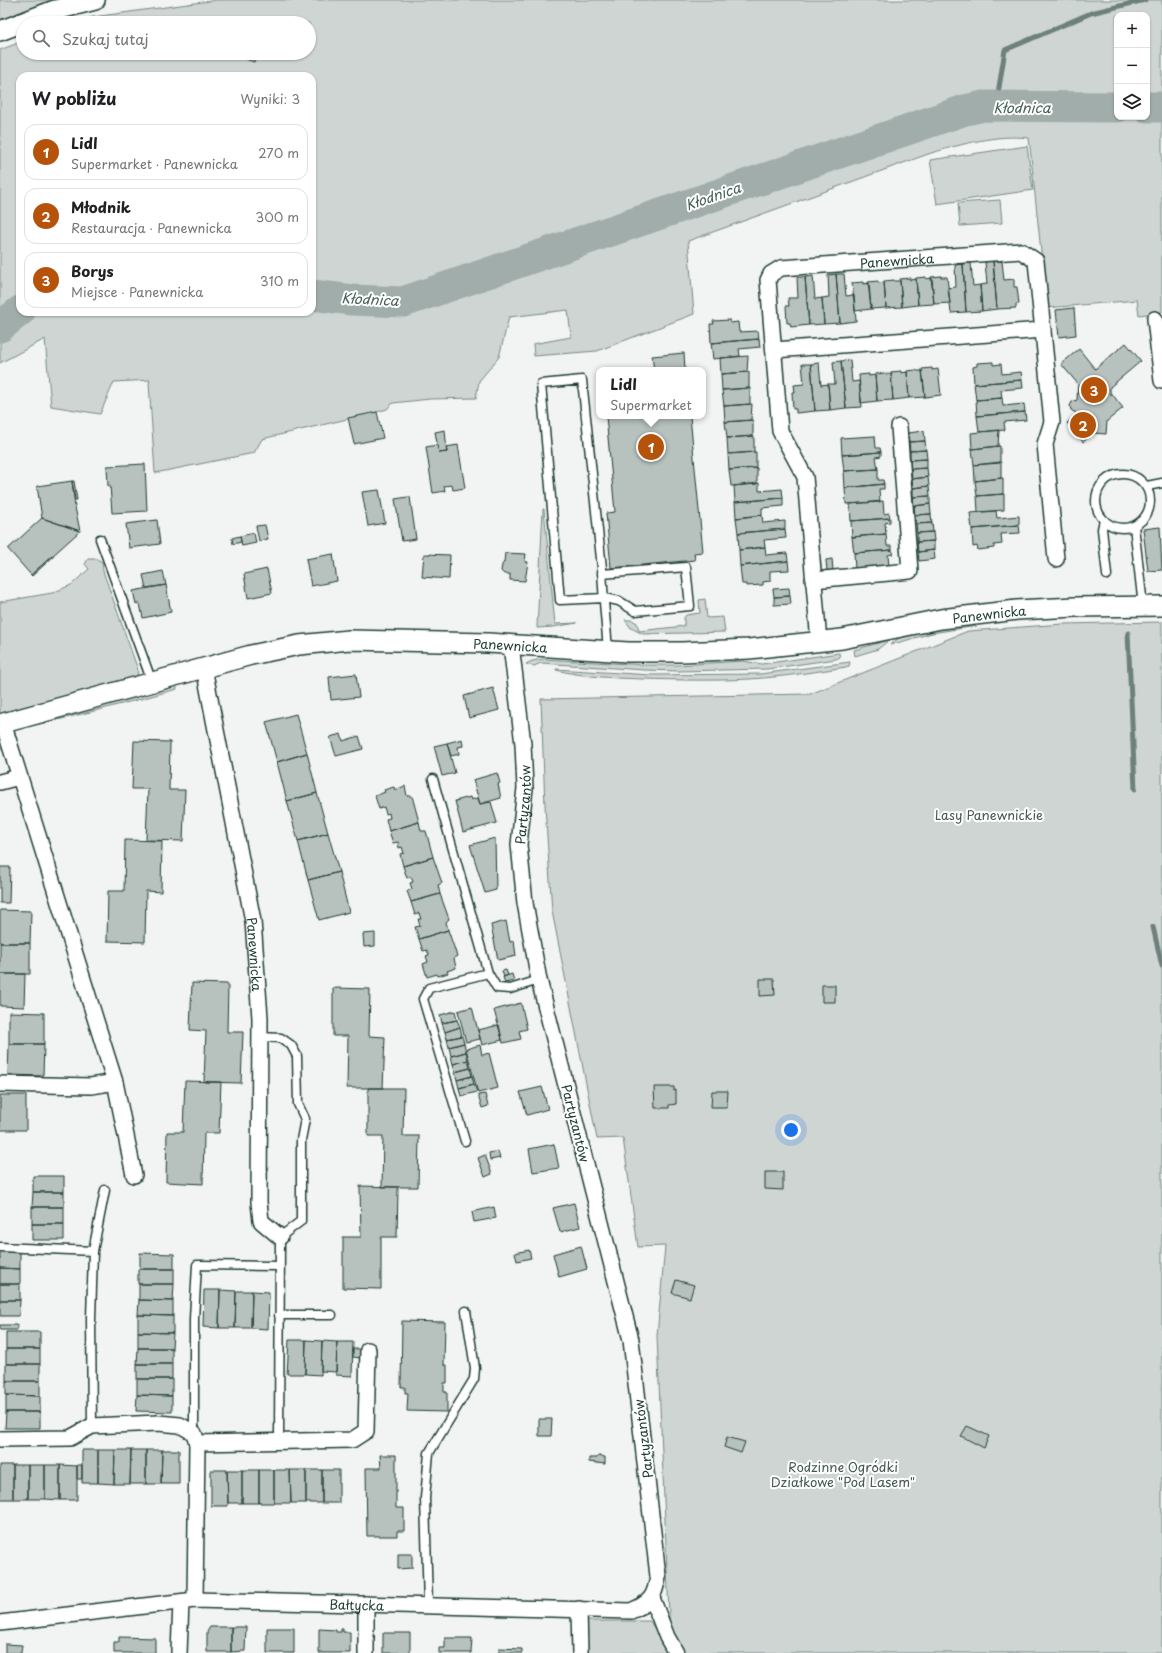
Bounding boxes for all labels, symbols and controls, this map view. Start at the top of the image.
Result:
map controls [1114,12,1150,120]
button: + [1114,12,1150,48]
search box [16,16,316,60]
icon: search [30,27,52,49]
text: Szukaj tutaj [62,27,149,50]
button: − [1114,48,1150,84]
button: layers [1114,84,1150,120]
text: W pobliżu [32,85,117,111]
text: Wyniki: 3 [240,89,300,108]
water label: Kłodnica [993,97,1052,118]
text: Lidl [71,131,98,154]
text: 1 [43,143,49,162]
text: 270 m [258,143,299,162]
text: Supermarket · Panewnicka [71,154,238,173]
water label: Kłodnica [683,176,745,215]
text: Młodnik [71,195,131,218]
text: 2 [41,207,51,226]
text: 300 m [255,207,299,226]
text: Restauracja · Panewnicka [71,218,232,237]
street label: Panewnicka [859,248,936,272]
text: Borys [71,259,114,282]
text: 3 [42,271,50,290]
text: 310 m [260,271,299,290]
text: Miejsce · Panewnicka [71,282,203,301]
water label: Kłodnica [341,287,400,311]
popup [596,367,706,419]
text: Lidl [610,372,637,395]
pin: 3 [1081,375,1107,405]
text: Supermarket [610,395,692,414]
pin: 2 [1070,410,1096,440]
pin: 1 [638,432,664,462]
street label: Panewnicka [951,600,1027,627]
street label: Panewnicka [473,633,549,656]
street label: Partyzantów [510,765,535,845]
park label: Lasy Panewnickie [935,805,1043,824]
street label: Panewnicka [243,915,268,993]
street label: Partyzantów [557,1082,595,1164]
your location [781,1120,801,1140]
street label: Partyzantów [629,1398,657,1480]
park label: Rodzinne Ogródki Działkowe "Pod Lasem" [771,1457,915,1491]
street label: Bałtycka [329,1594,385,1614]

